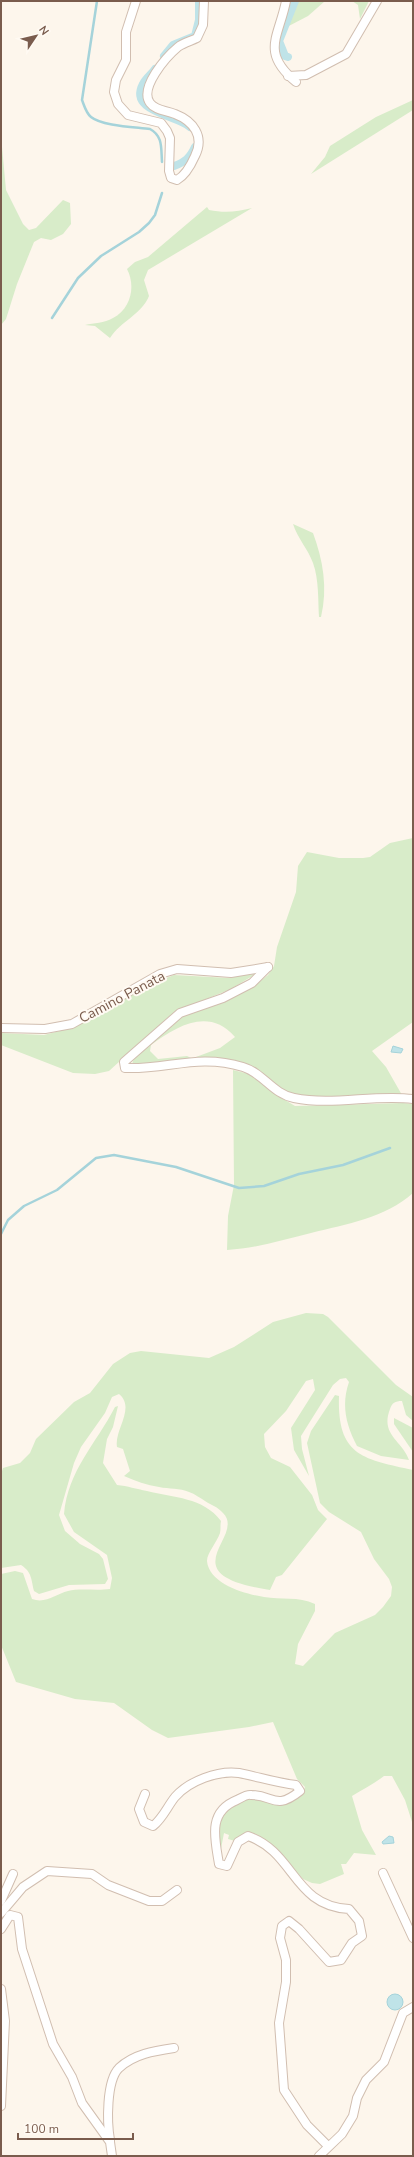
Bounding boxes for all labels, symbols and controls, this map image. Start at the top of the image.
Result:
north arrow [16,16,56,56]
text: N [35,23,52,38]
street label: Camino Panata [76,966,168,1028]
scale bar [18,2115,133,2141]
text: 100 m [24,2121,59,2137]

